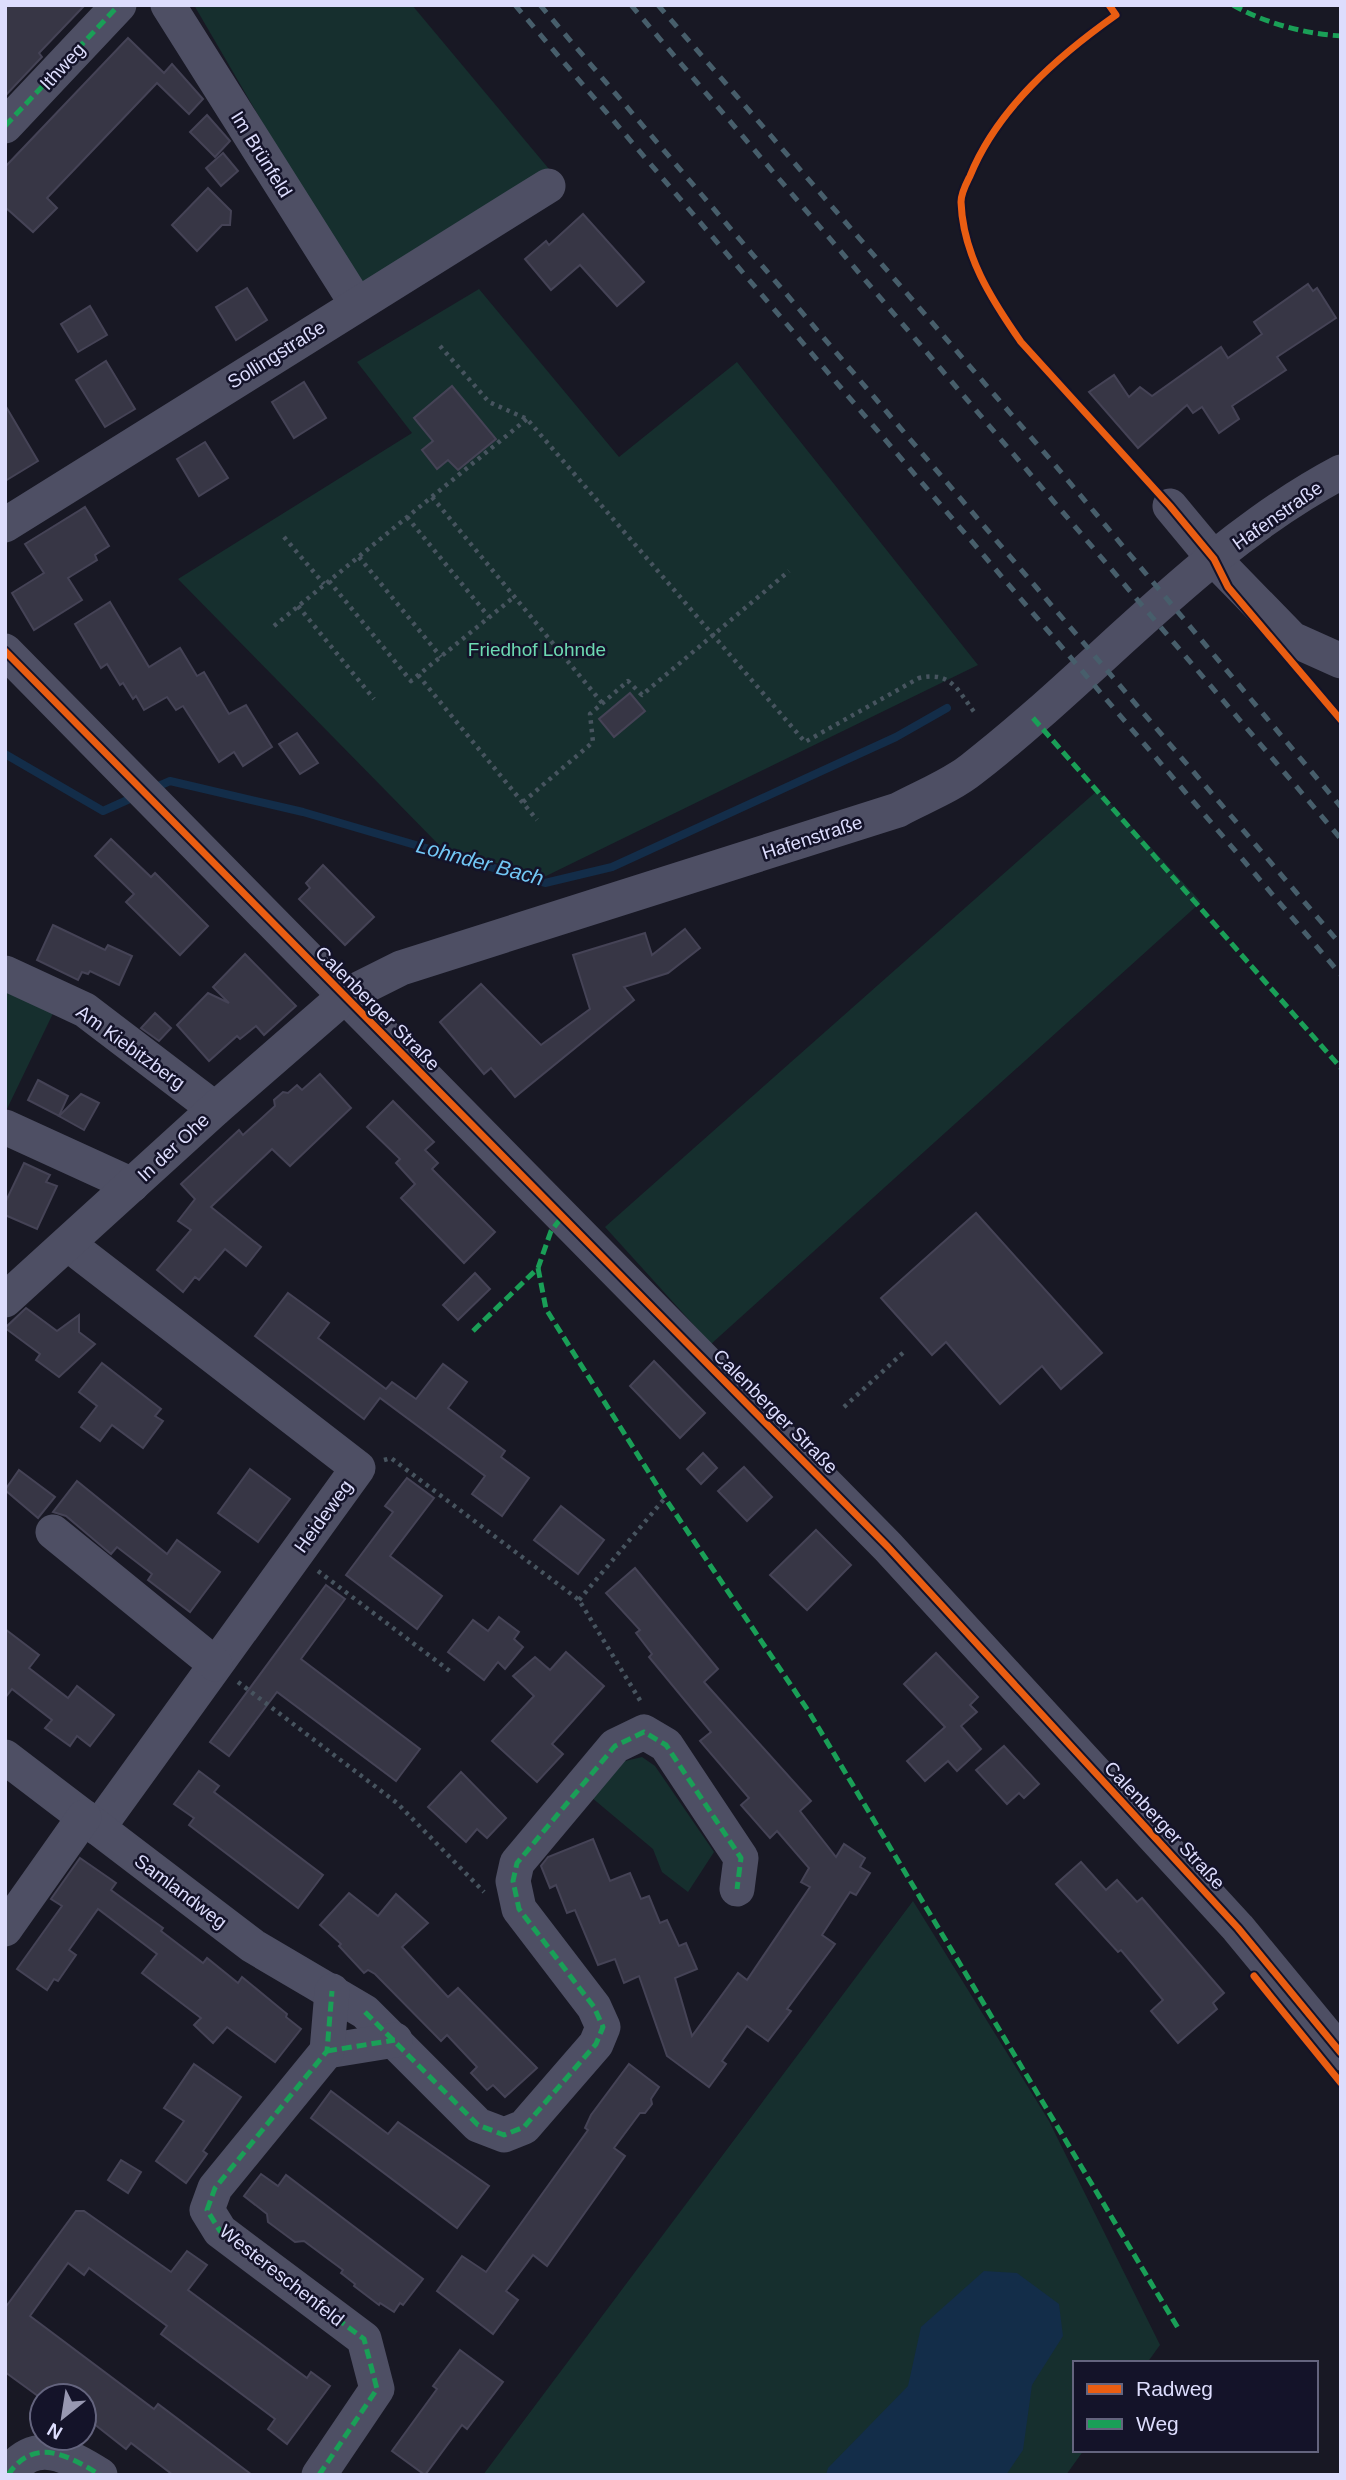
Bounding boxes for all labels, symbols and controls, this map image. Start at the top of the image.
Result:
street label: Ithweg [36,39,89,94]
street label: Im Brünfeld [227,108,296,201]
street label: Sollingstraße [224,316,329,393]
street label: Hafenstraße [1228,477,1326,554]
park label: Friedhof Lohnde [468,639,606,660]
street label: Hafenstraße [759,811,865,864]
water label: Lohnder Bach [414,833,546,890]
street label: Calenberger Straße [311,942,444,1075]
street label: Am Kiebitzberg [72,1001,189,1094]
street label: In der Ohe [133,1109,213,1186]
street label: Calenberger Straße [709,1345,842,1478]
street label: Heideweg [290,1476,357,1557]
street label: Calenberger Straße [1100,1757,1229,1894]
street label: Samlandweg [131,1850,231,1933]
street label: Westereschenfeld [215,2220,348,2330]
legend [1073,2361,1318,2452]
text: Radweg [1136,2377,1213,2400]
north arrow [28,2382,98,2452]
text: Weg [1136,2412,1179,2435]
text: N [44,2419,66,2444]

